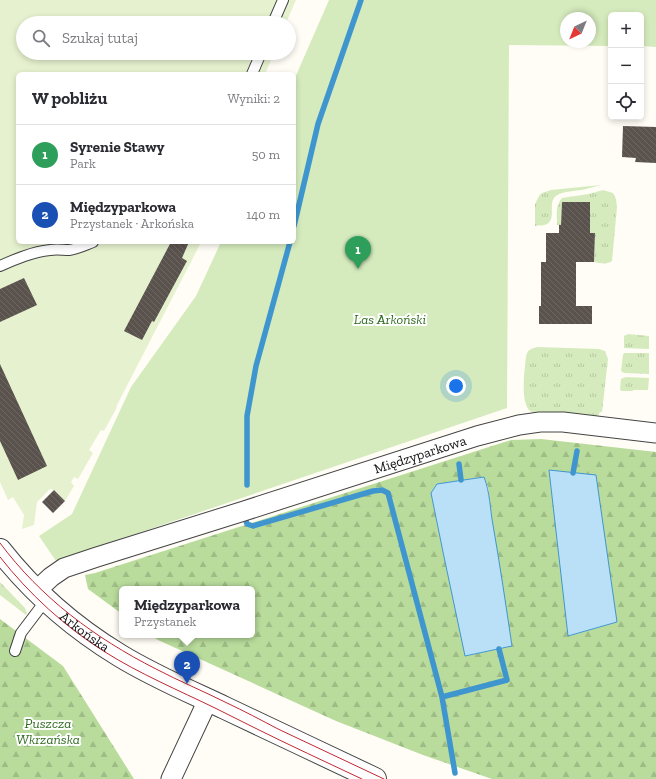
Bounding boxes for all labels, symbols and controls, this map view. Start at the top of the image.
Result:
north arrow [560,12,596,48]
map controls [608,12,644,120]
button: + [608,12,644,48]
search box [16,16,296,60]
icon: search [30,27,52,49]
text: Szukaj tutaj [62,29,138,47]
button: − [608,48,644,84]
button: locate [608,84,644,120]
text: W pobliżu [32,88,107,108]
text: Wyniki: 2 [228,91,280,106]
text: Syrenie Stawy [70,138,165,156]
text: 1 [42,147,48,162]
text: 50 m [252,147,280,162]
text: Park [70,156,96,171]
text: Międzyparkowa [70,198,176,216]
text: 2 [42,207,48,222]
text: 140 m [246,207,280,222]
text: Przystanek · Arkońska [70,216,194,231]
pin: 1 [345,236,371,269]
park label: Las Arkoński [354,311,426,328]
your location [446,376,466,396]
street label: Międzyparkowa [372,432,469,478]
popup [119,586,255,638]
text: Międzyparkowa [134,596,240,614]
street label: Arkońska [56,608,113,656]
text: Przystanek [134,614,196,629]
pin: 2 [174,651,200,684]
park label: Puszcza Wkrzańska [16,715,80,748]

